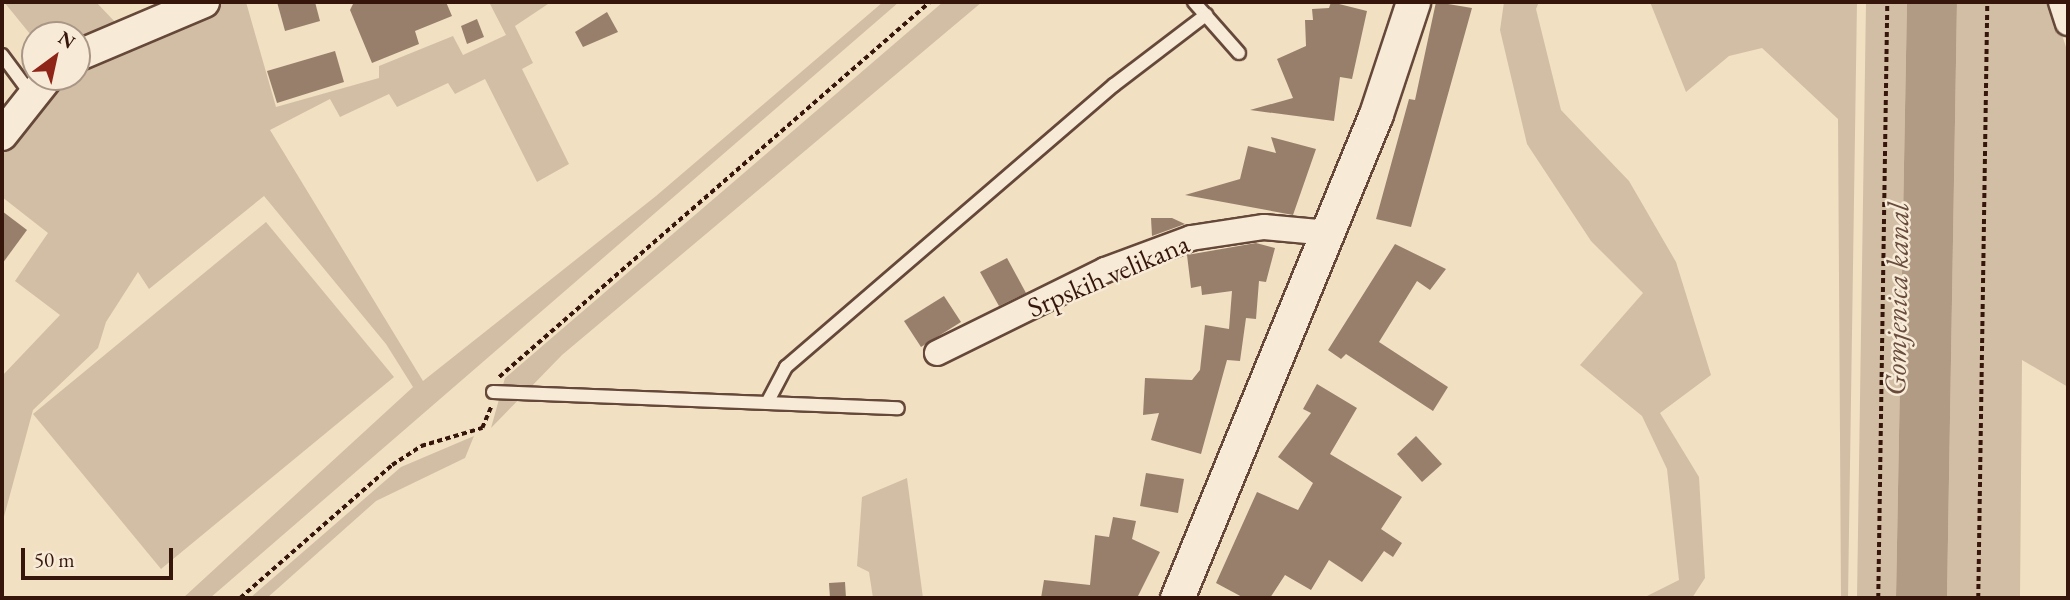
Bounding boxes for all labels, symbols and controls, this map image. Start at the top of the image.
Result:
north arrow [21,21,91,91]
text: N [53,25,80,54]
water label: Gomjenica kanal [1877,202,1917,396]
street label: Srpskih velikana [1022,226,1194,324]
scale bar [24,534,177,578]
text: 50 m [34,546,75,573]

